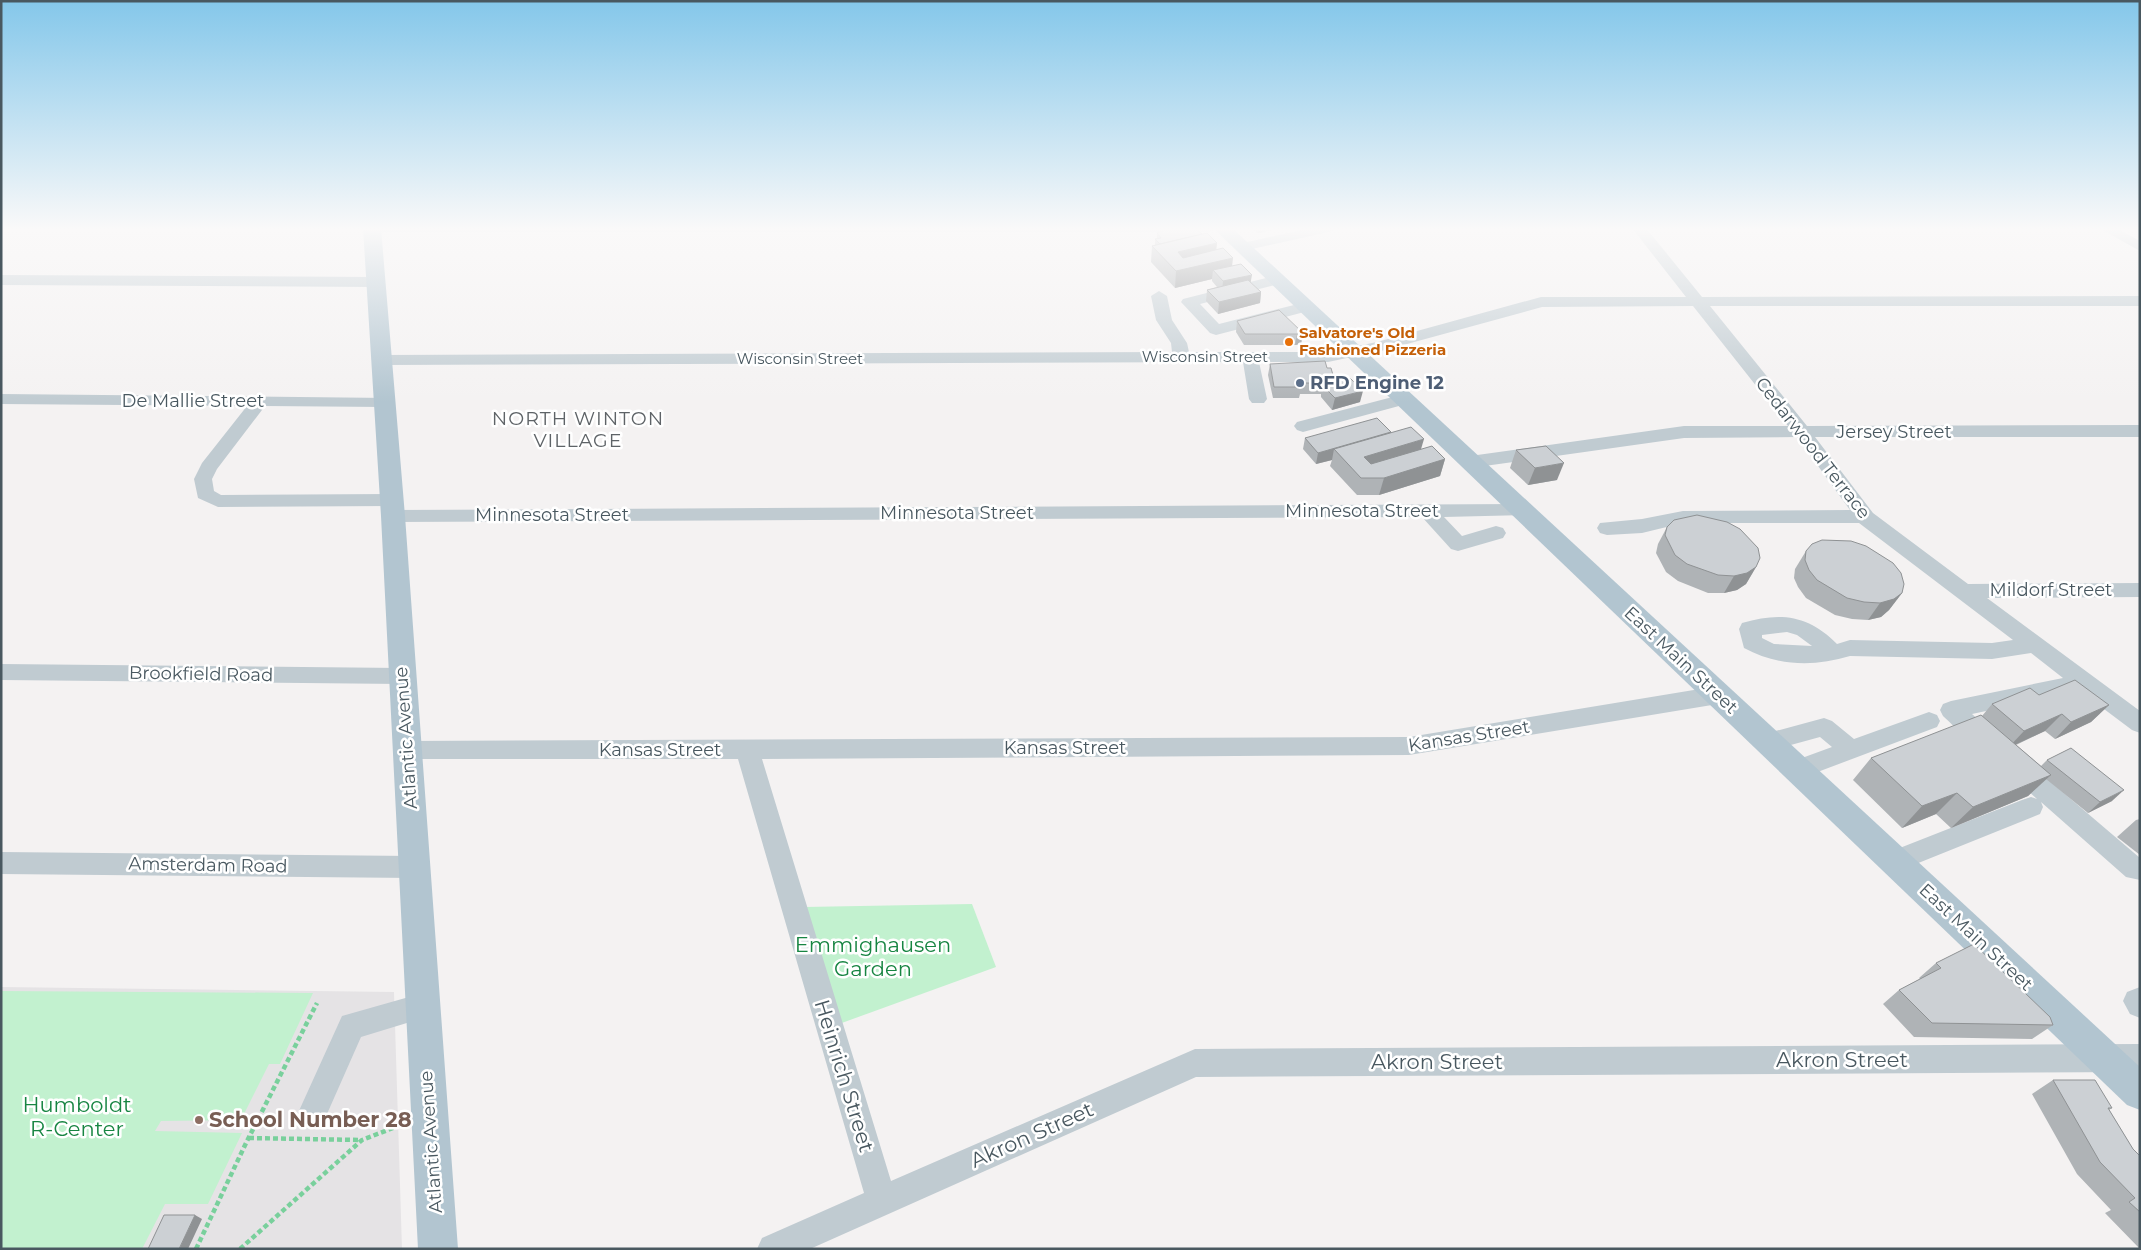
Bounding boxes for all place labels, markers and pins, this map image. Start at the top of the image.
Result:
place label: Salvatore's Old Fashioned Pizzeria [1299,323,1446,359]
marker: Salvatore's Old Fashioned Pizzeria [1283,336,1295,348]
place label: RFD Engine 12 [1310,372,1444,394]
marker: RFD Engine 12 [1294,377,1306,389]
place label: School Number 28 [209,1107,412,1132]
marker: School Number 28 [193,1114,205,1126]

